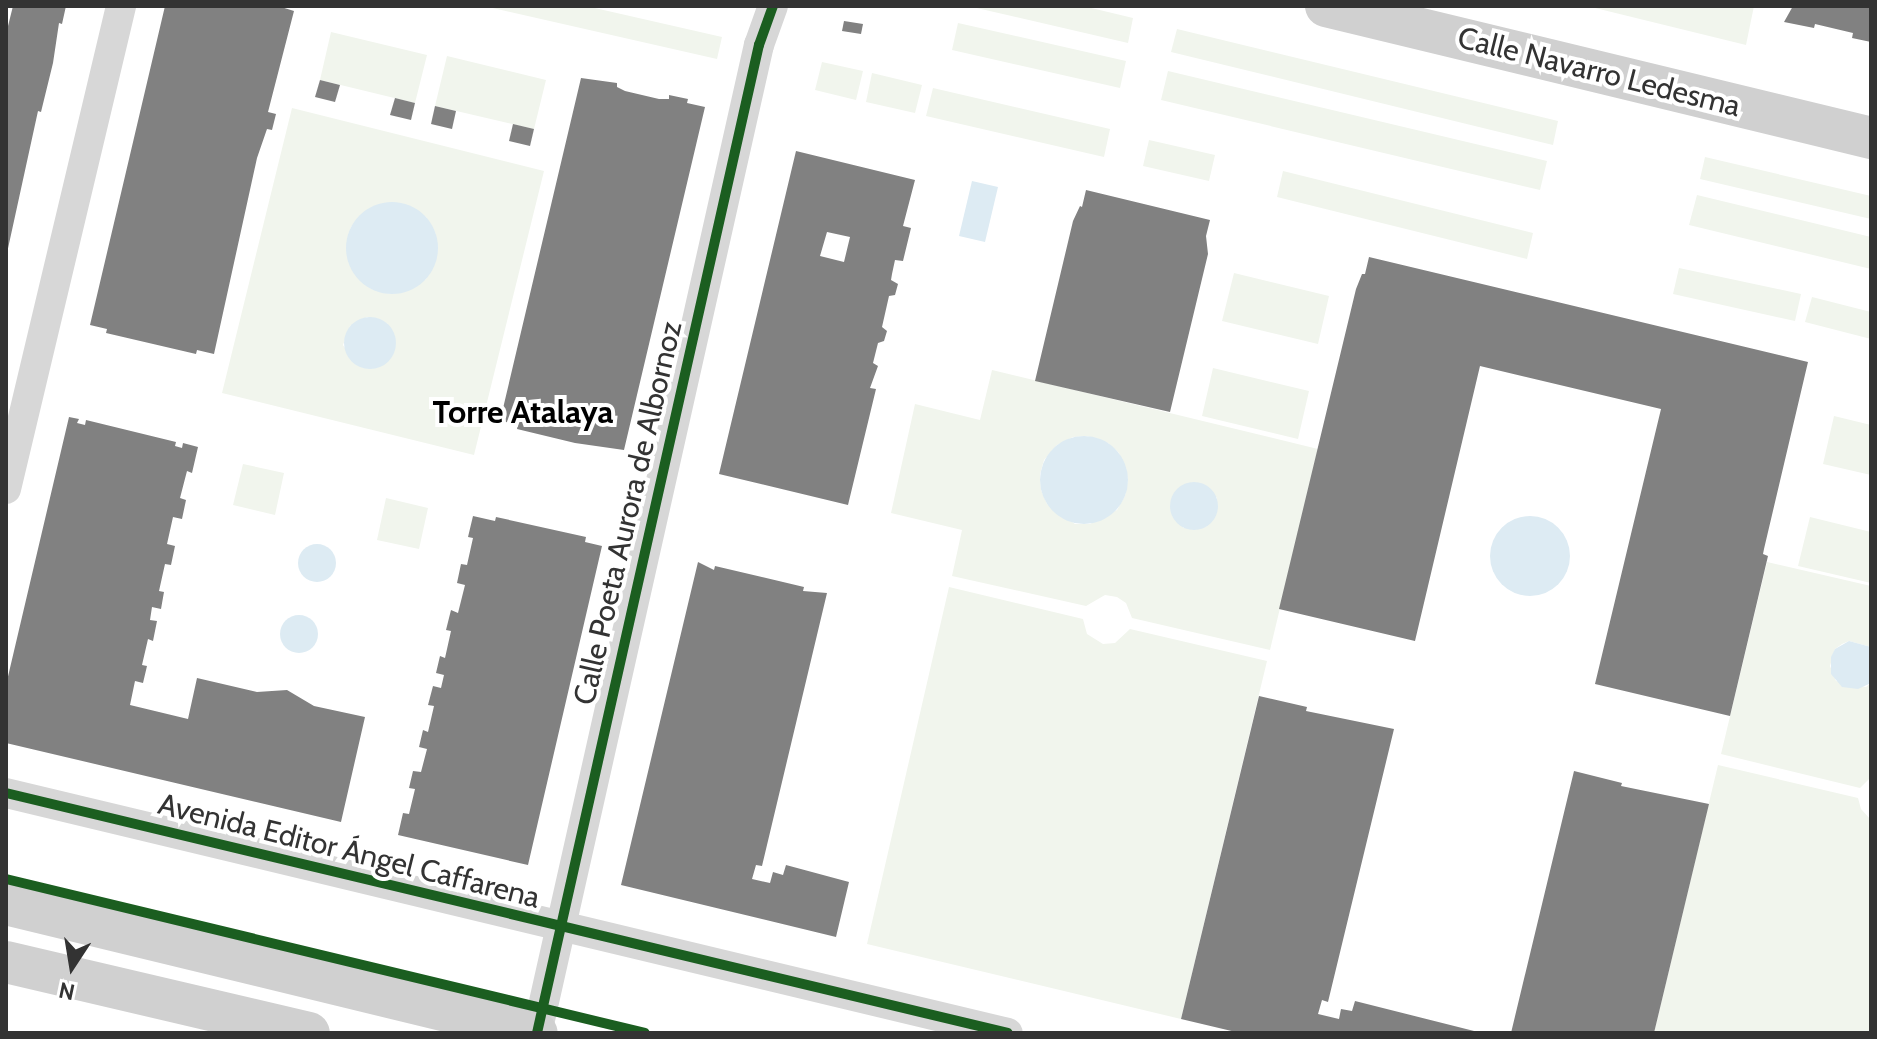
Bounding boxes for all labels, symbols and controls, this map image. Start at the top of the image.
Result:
street label: Calle Navarro Ledesma [1454,19,1744,125]
street label: Calle Poeta Aurora de Albornoz [566,318,690,708]
district label: Torre Atalaya [433,393,613,431]
street label: Avenida Editor Ángel Caffarena [155,786,543,916]
north arrow [32,927,112,1007]
text: N [56,976,77,1006]

